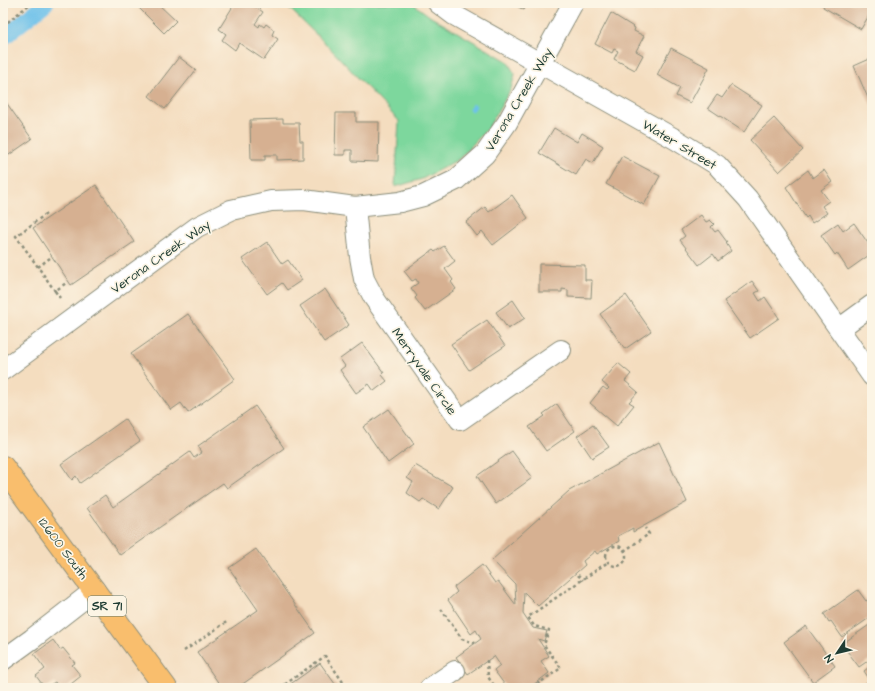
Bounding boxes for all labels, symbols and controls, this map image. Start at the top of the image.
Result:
street label: Verona Creek Way [481,44,558,155]
street label: Water Street [639,116,721,174]
street label: Verona Creek Way [107,216,214,299]
street label: Merryvale Circle [387,324,461,419]
street label: 12600 South [34,514,93,584]
road number: SR 71 [88,596,126,616]
north arrow [817,633,857,673]
text: N [821,651,837,666]

